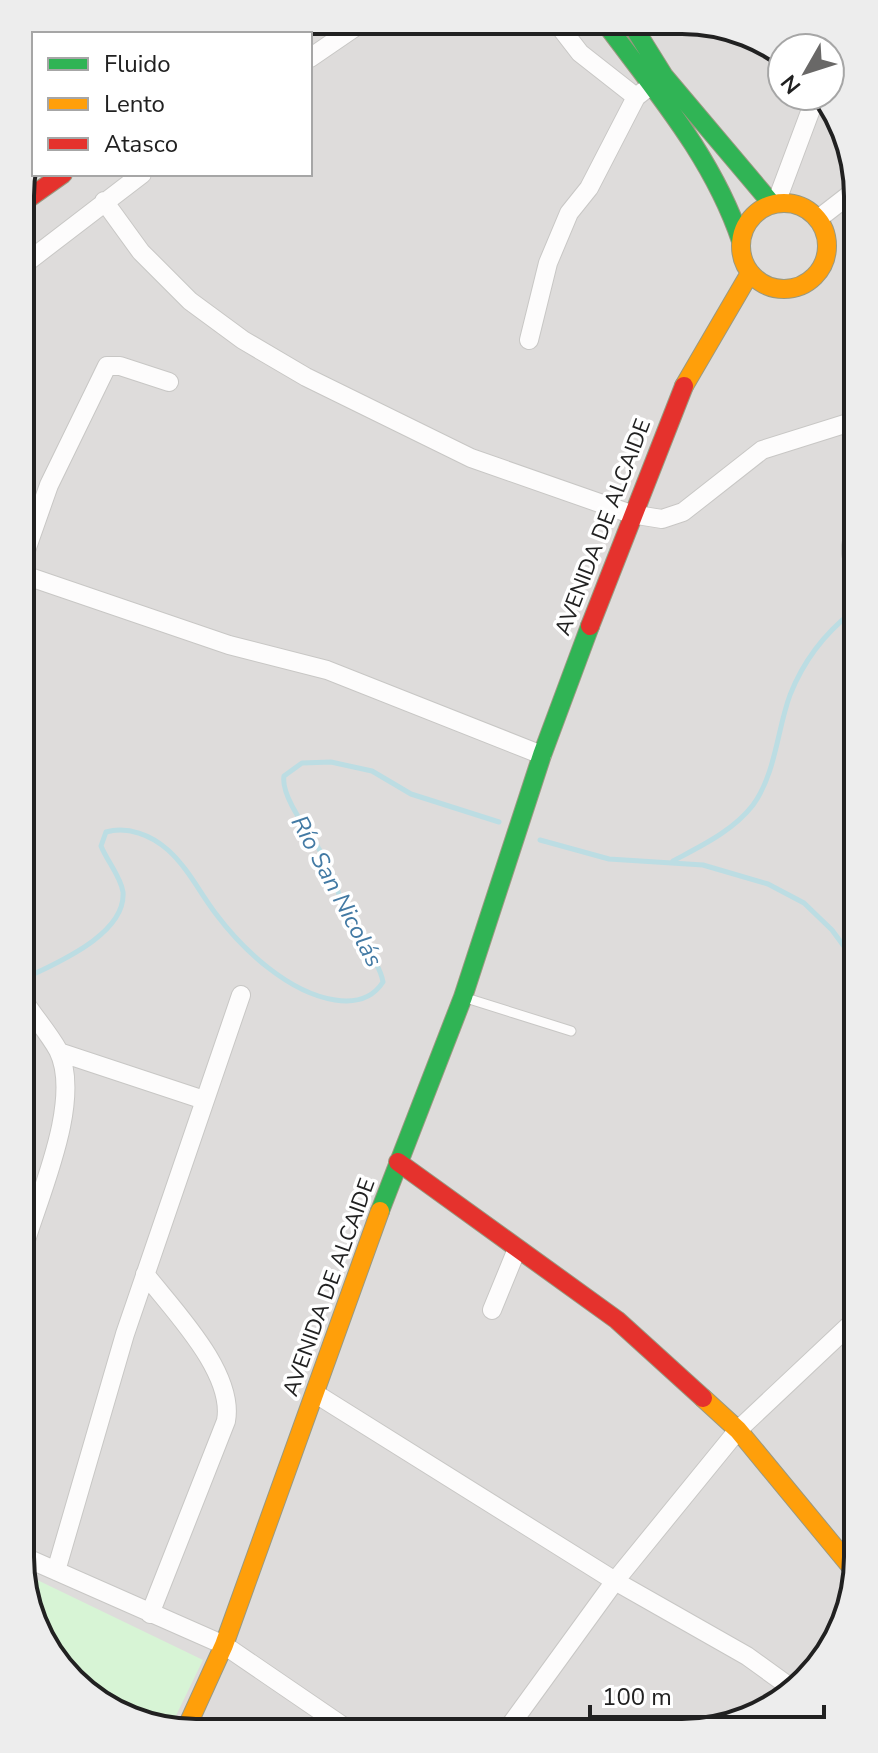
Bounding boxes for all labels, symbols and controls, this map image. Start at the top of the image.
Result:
legend [32,32,312,176]
north arrow [766,32,846,112]
text: Fluido [104,48,171,80]
text: N [774,68,808,100]
text: Lento [104,88,165,120]
text: Atasco [104,128,178,160]
street label: AVENIDA DE ALCAIDE [548,415,658,640]
water label: Río San Nicolás [284,810,390,972]
street label: AVENIDA DE ALCAIDE [276,1174,382,1400]
scale bar [590,1669,824,1719]
text: 100 m [602,1681,672,1713]

